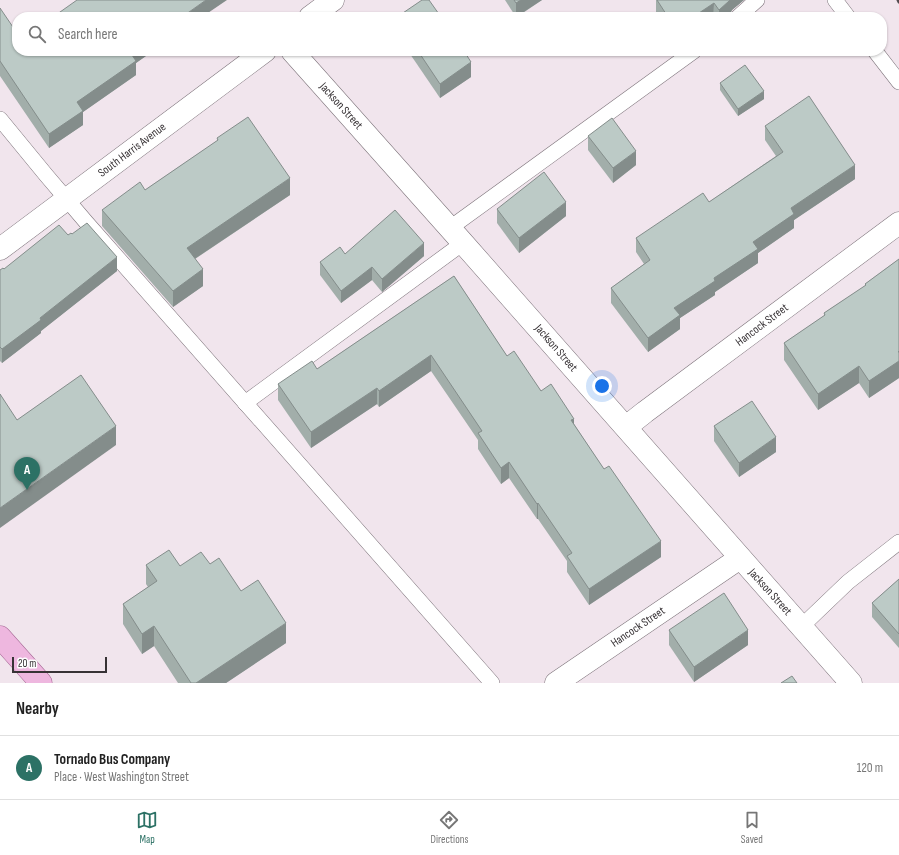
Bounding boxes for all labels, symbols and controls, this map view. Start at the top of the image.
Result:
search box [12,12,887,56]
icon: search [26,23,48,45]
text: Search here [58,25,118,44]
street label: Jackson Street [315,79,366,133]
street label: South Harris Avenue [95,119,169,180]
street label: Hancock Street [733,300,792,350]
street label: Jackson Street [531,320,581,375]
your location [592,376,612,396]
pin: A [14,457,40,490]
street label: Jackson Street [744,565,795,619]
street label: Hancock Street [608,603,668,651]
scale bar [12,655,107,674]
text: 20 m [18,657,36,670]
text: Nearby [16,699,59,719]
text: Tornado Bus Company [54,750,170,769]
text: A [26,760,32,776]
text: 120 m [857,760,883,776]
text: Place · West Washington Street [54,769,189,785]
tab: Map [136,809,158,846]
tab: Directions [431,809,468,846]
tab: Saved [741,809,763,846]

